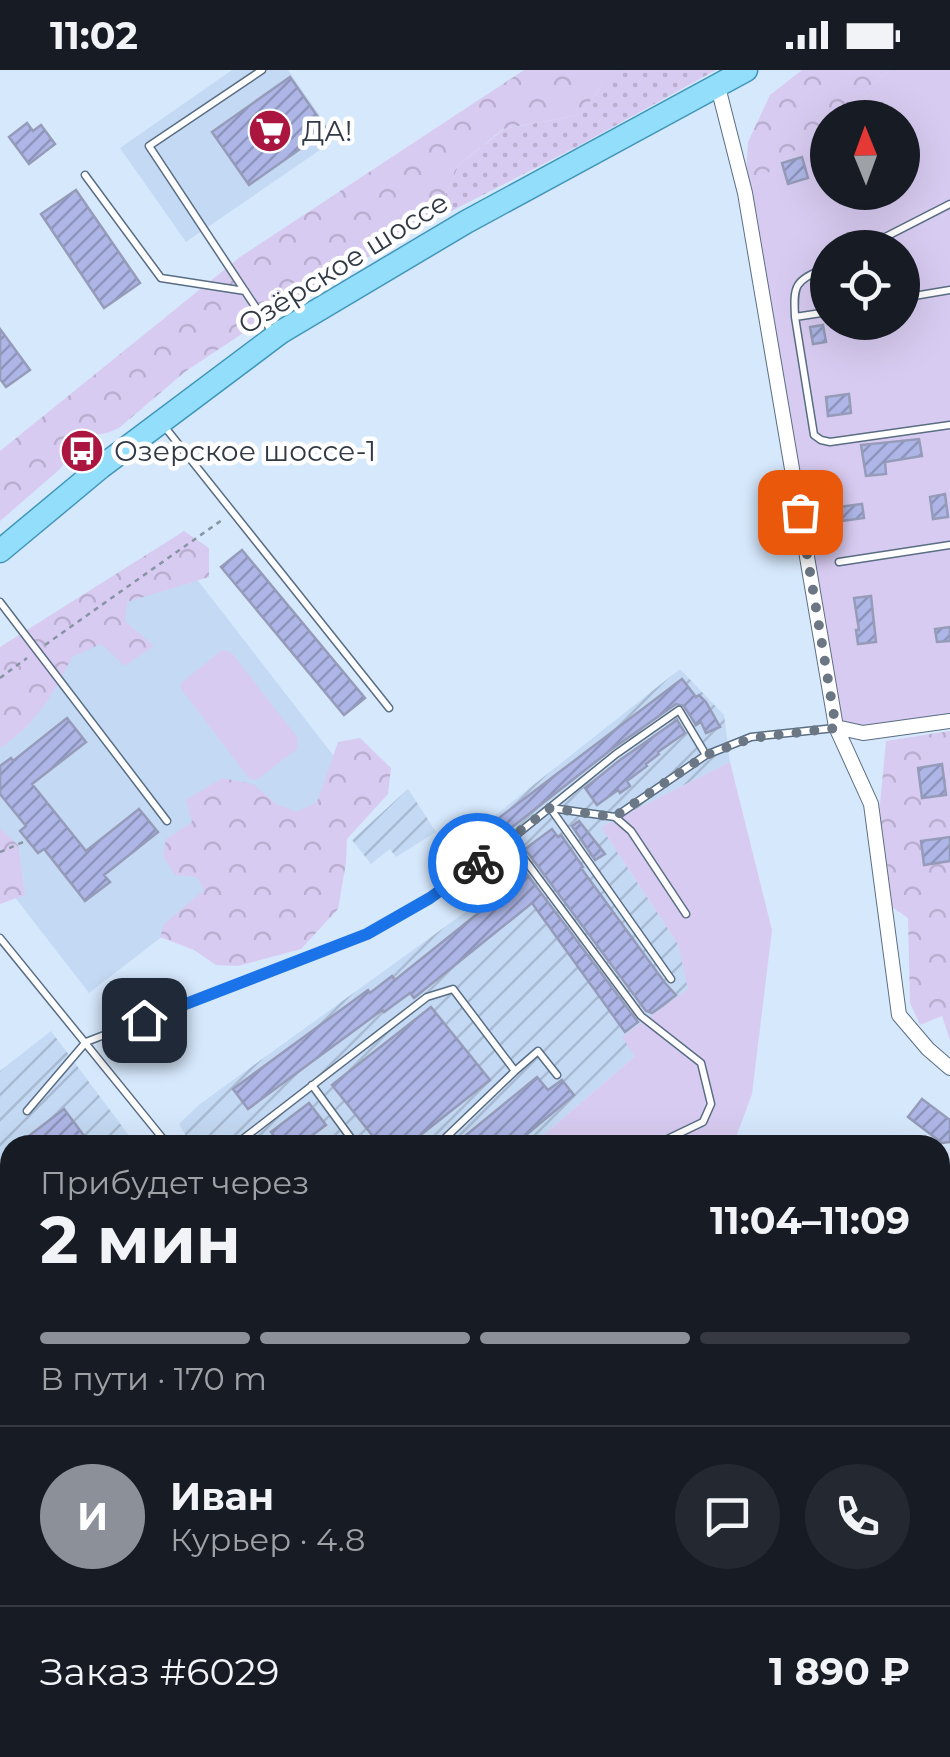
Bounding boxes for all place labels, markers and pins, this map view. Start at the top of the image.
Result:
supermarket icon: ДА! [247,108,293,154]
place label: ДА! [302,114,352,148]
bus stop icon: Озерское шоссе-1 [59,428,105,474]
place label: Озерское шоссе-1 [114,434,376,468]
pin [758,470,843,555]
pin [102,978,187,1063]

